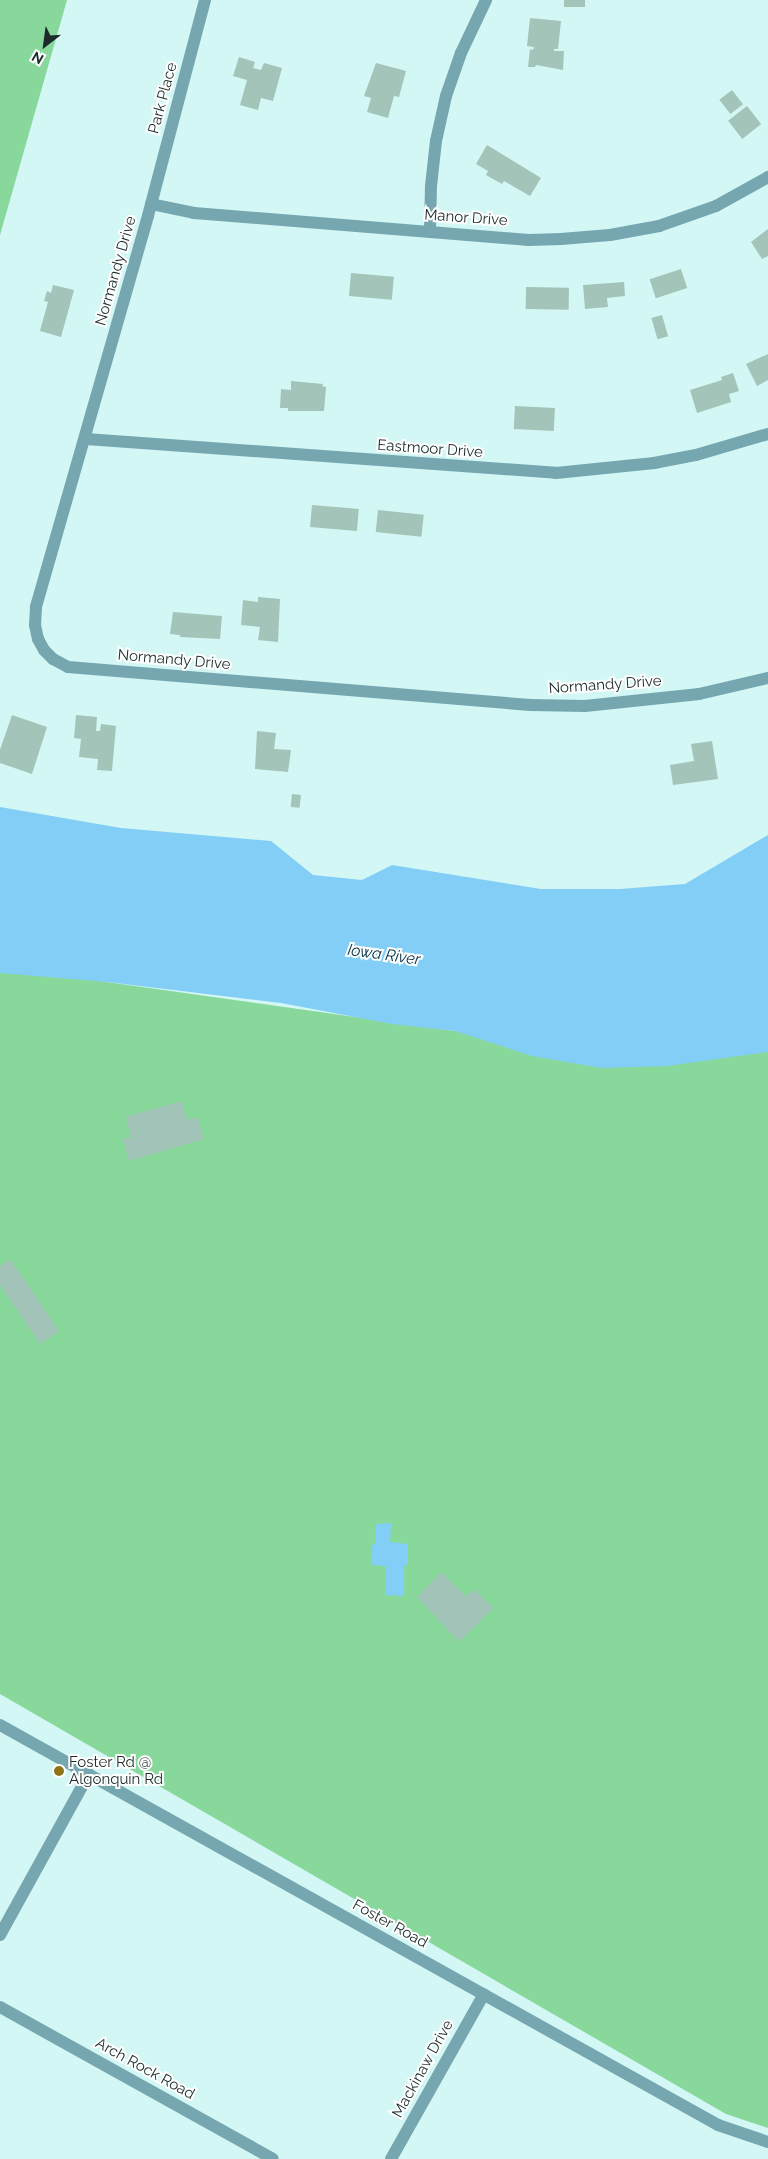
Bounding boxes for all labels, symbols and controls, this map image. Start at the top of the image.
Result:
north arrow [20,20,70,70]
text: N [29,48,46,68]
street label: Park Place [145,60,181,136]
street label: Manor Drive [424,206,508,230]
street label: Normandy Drive [92,214,140,328]
street label: Eastmoor Drive [376,436,484,462]
street label: Normandy Drive [117,646,231,674]
street label: Normandy Drive [548,672,662,698]
water label: Iowa River [346,940,422,970]
place label: Foster Rd @ Algonquin Rd [69,1753,163,1788]
marker: Foster Rd @ Algonquin Rd [53,1765,65,1777]
street label: Foster Road [349,1896,431,1952]
street label: Mackinaw Drive [389,2017,457,2121]
street label: Arch Rock Road [92,2034,198,2104]

